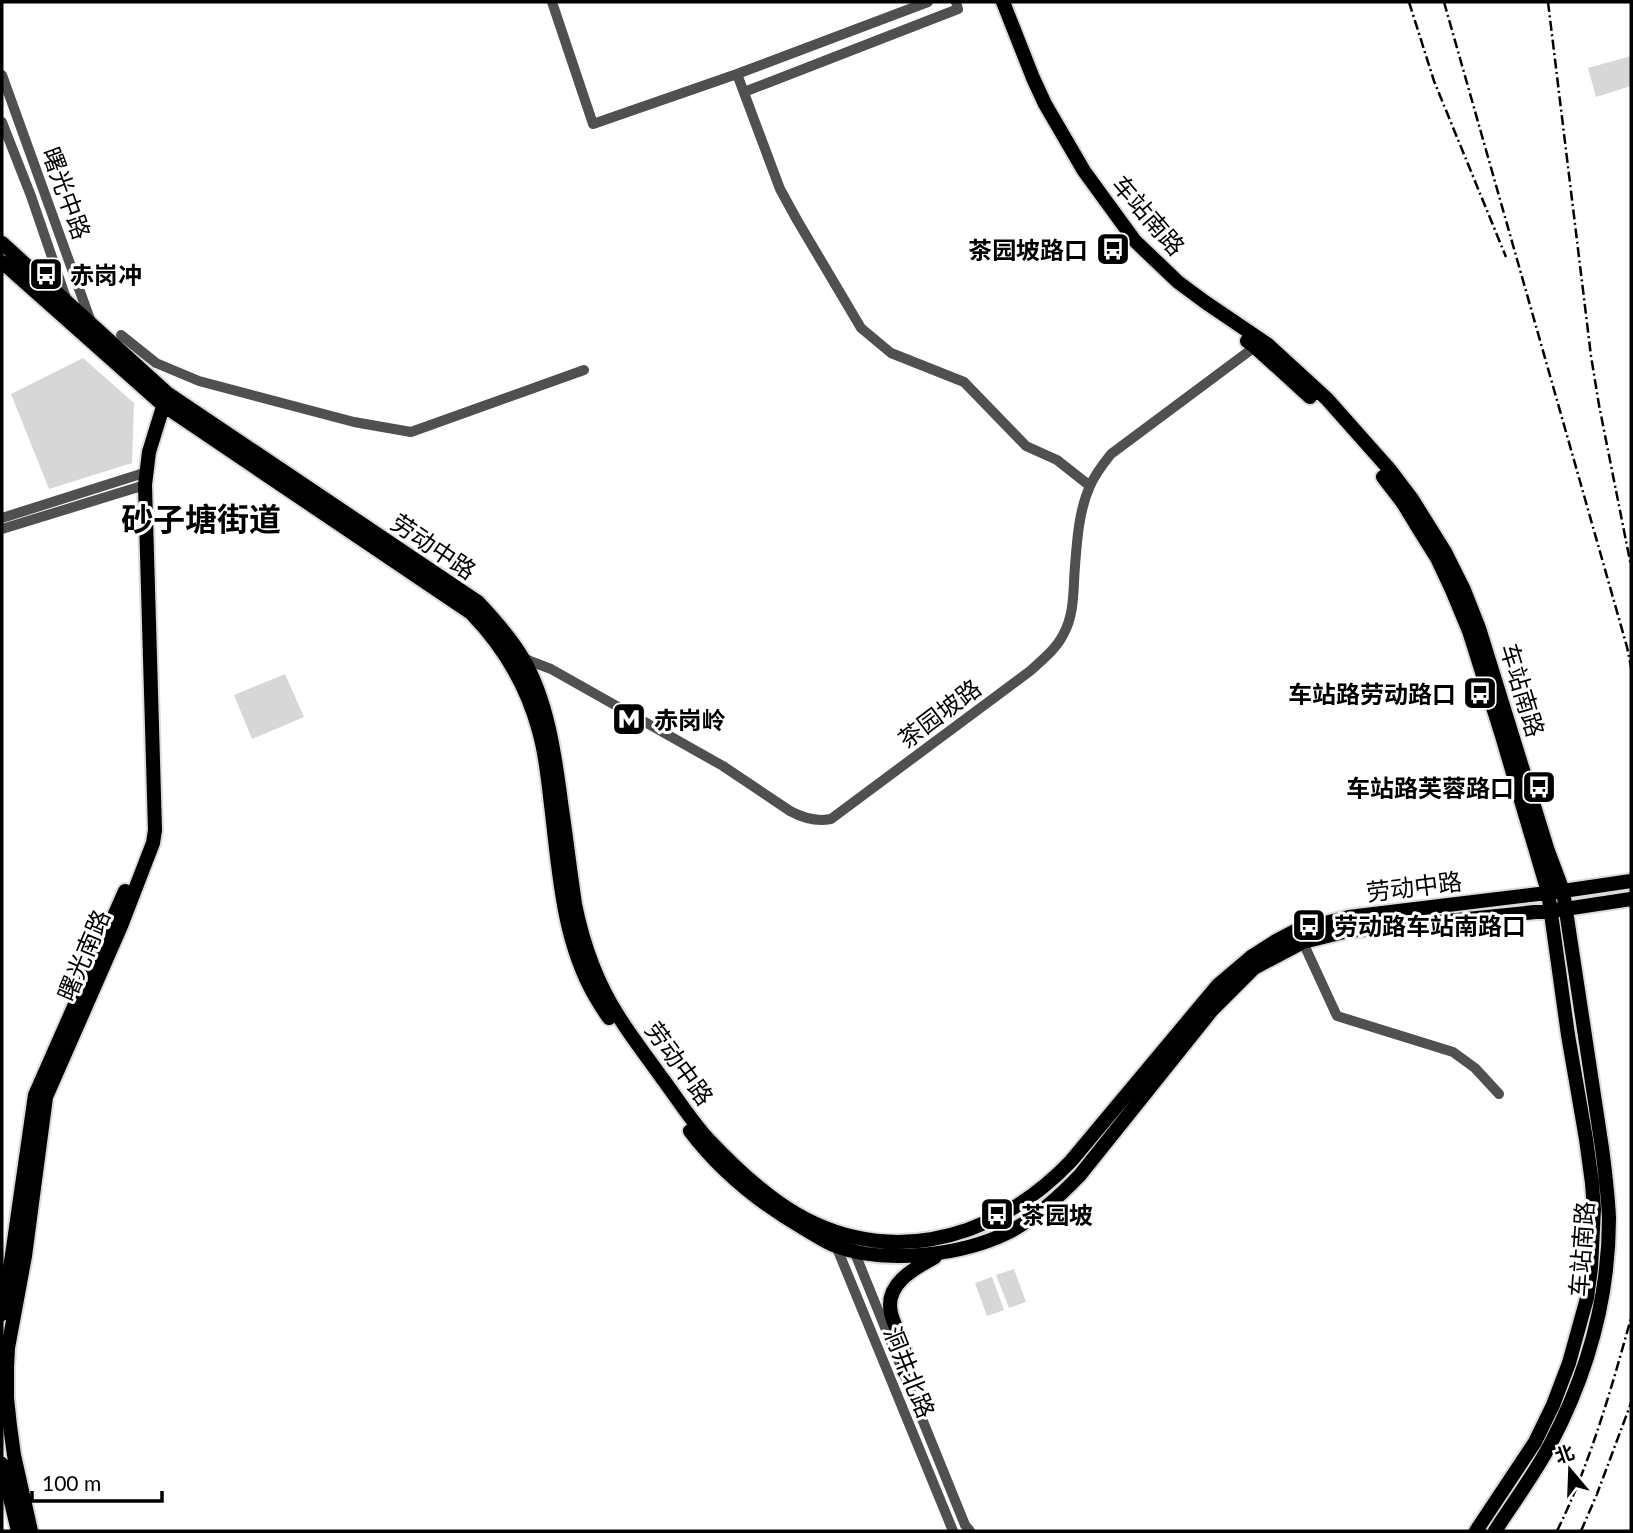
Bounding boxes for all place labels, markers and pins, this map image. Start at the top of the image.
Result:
bus stop icon: 茶园坡路口 [1094,230,1132,268]
place label: 茶园坡路口 [968,235,1088,264]
bus stop icon: 赤岗冲 [27,255,65,293]
place label: 赤岗冲 [70,260,142,289]
bus stop icon: 车站路劳动路口 [1461,674,1499,712]
place label: 车站路劳动路口 [1288,679,1456,708]
metro station icon: 赤岗岭 [610,700,648,738]
place label: 赤岗岭 [654,705,726,734]
bus stop icon: 车站路芙蓉路口 [1520,768,1558,806]
place label: 车站路芙蓉路口 [1346,773,1514,802]
bus stop icon: 劳动路车站南路口 [1290,906,1328,944]
place label: 劳动路车站南路口 [1334,911,1526,940]
bus stop icon: 茶园坡 [978,1195,1016,1233]
place label: 茶园坡 [1021,1200,1093,1229]

